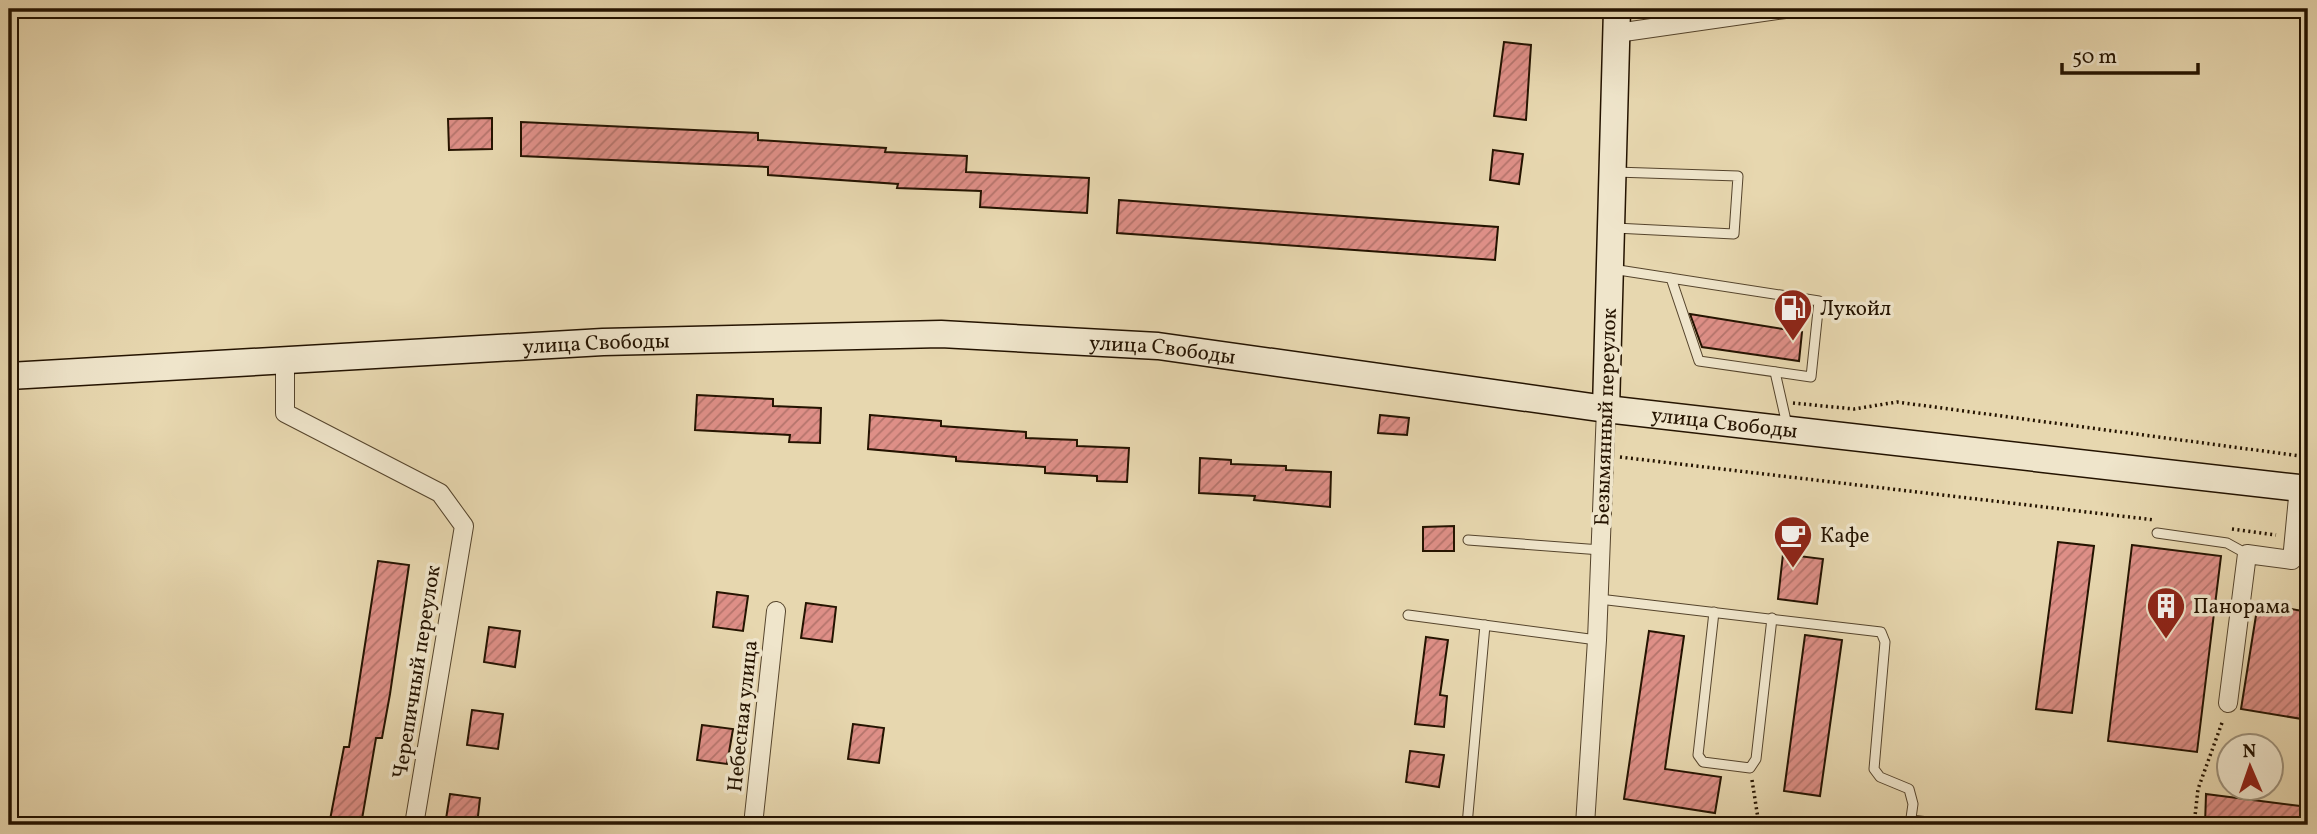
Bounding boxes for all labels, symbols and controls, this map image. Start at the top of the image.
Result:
scale bar [2062,32,2198,76]
text: 50 m [2072,43,2117,72]
fuel station icon: Лукойл [1772,287,1814,342]
place label: Лукойл [1820,295,1891,324]
street label: Безымянный переулок [1588,308,1625,527]
street label: улица Свободы [522,327,670,363]
street label: улица Свободы [1088,329,1237,373]
street label: улица Свободы [1649,401,1799,447]
cafe icon: Кафе [1772,514,1814,569]
place label: Кафе [1820,522,1869,551]
street label: Черепичный переулок [386,563,449,781]
building icon: Панорама [2145,585,2187,640]
place label: Панорама [2193,593,2290,622]
street label: Небесная улица [721,639,766,793]
north arrow [2216,732,2286,802]
text: N [2242,739,2257,765]

